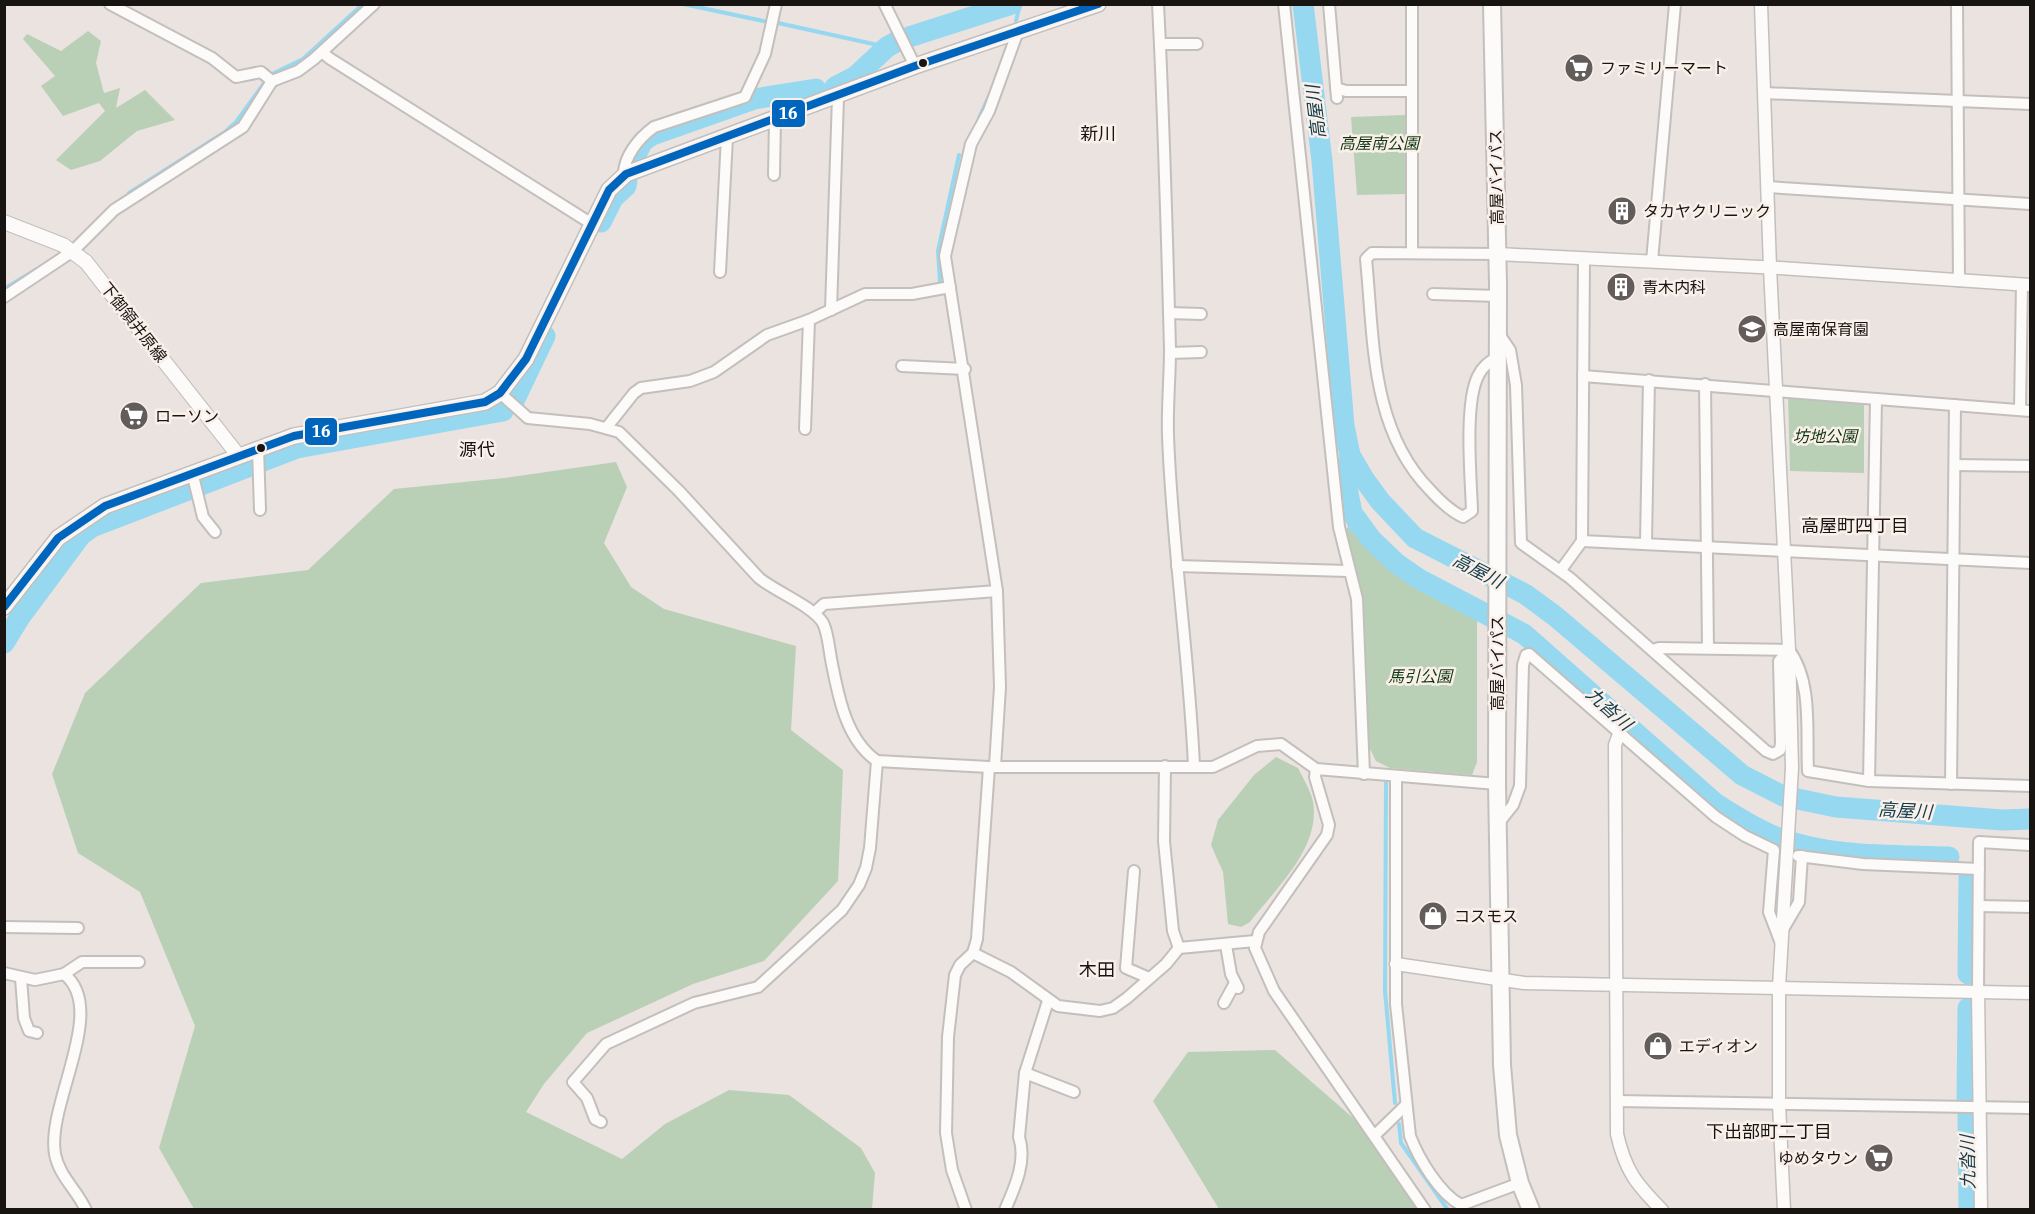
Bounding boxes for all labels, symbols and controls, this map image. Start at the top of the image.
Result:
supermarket icon: ファミリーマート [1563,52,1595,84]
unlabelled marker [917,57,929,69]
place label: ファミリーマート [1600,58,1728,78]
water label: 高屋川 [1301,82,1330,140]
line badge: 16 [771,99,806,128]
text: 16 [778,103,798,123]
district label: 新川 [1080,122,1116,145]
street label: 高屋バイパス [1485,129,1507,225]
park label: 高屋南公園 [1339,133,1421,153]
building icon: タカヤクリニック [1606,195,1638,227]
place label: タカヤクリニック [1643,201,1771,221]
building icon: 青木内科 [1605,271,1637,303]
place label: 青木内科 [1642,277,1706,297]
street label: 下御領井原線 [97,278,171,366]
school or university icon: 高屋南保育園 [1736,313,1768,345]
place label: 高屋南保育園 [1773,319,1869,339]
supermarket icon: ローソン [118,400,150,432]
place label: ローソン [155,406,219,426]
line badge: 16 [304,417,338,446]
text: 16 [311,421,331,441]
park label: 坊地公園 [1793,426,1859,446]
district label: 源代 [459,438,495,461]
unlabelled marker [255,442,267,454]
district label: 高屋町四丁目 [1801,514,1909,537]
water label: 高屋川 [1449,548,1509,594]
street label: 高屋バイパス [1487,615,1507,711]
park label: 馬引公園 [1388,666,1454,686]
water label: 九沓川 [1582,682,1639,737]
water label: 高屋川 [1877,798,1935,824]
shop icon: コスモス [1417,900,1449,932]
place label: コスモス [1454,906,1518,926]
district label: 木田 [1079,958,1115,981]
shop icon: エディオン [1642,1030,1674,1062]
place label: エディオン [1679,1036,1758,1056]
district label: 下出部町二丁目 [1706,1120,1832,1143]
water label: 九沓川 [1955,1133,1979,1189]
supermarket icon: ゆめタウン [1863,1142,1895,1174]
place label: ゆめタウン [1778,1148,1858,1168]

